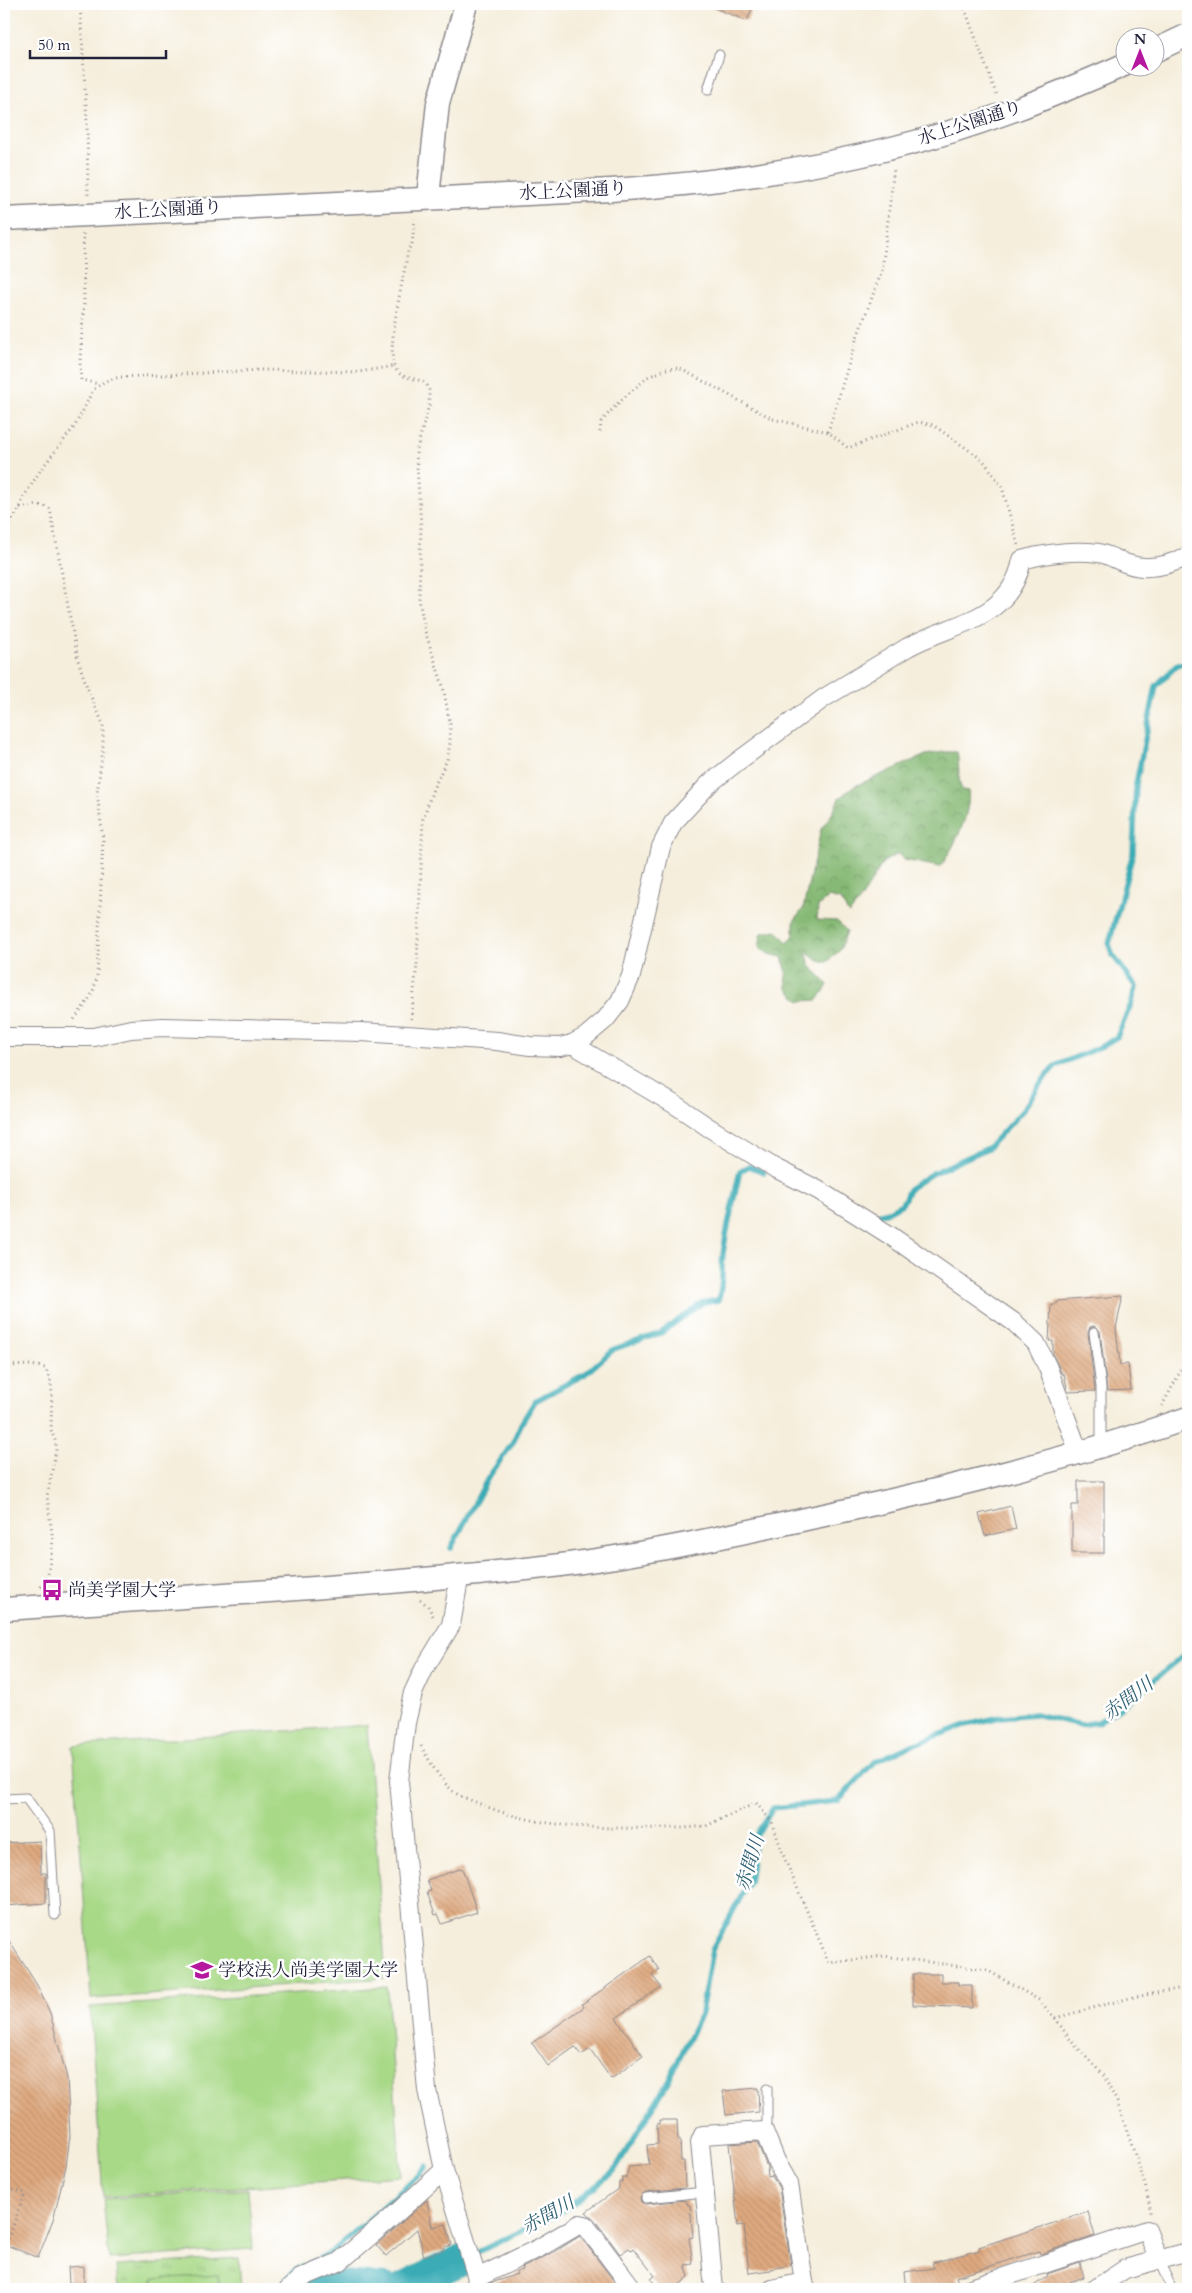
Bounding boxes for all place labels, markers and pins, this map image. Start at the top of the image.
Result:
bus stop icon: 尚美学園大学 [39,1577,65,1603]
place label: 尚美学園大学 [68,1578,176,1603]
school or university icon: 学校法人尚美学園大学 [189,1957,215,1983]
place label: 学校法人尚美学園大学 [218,1958,398,1983]

